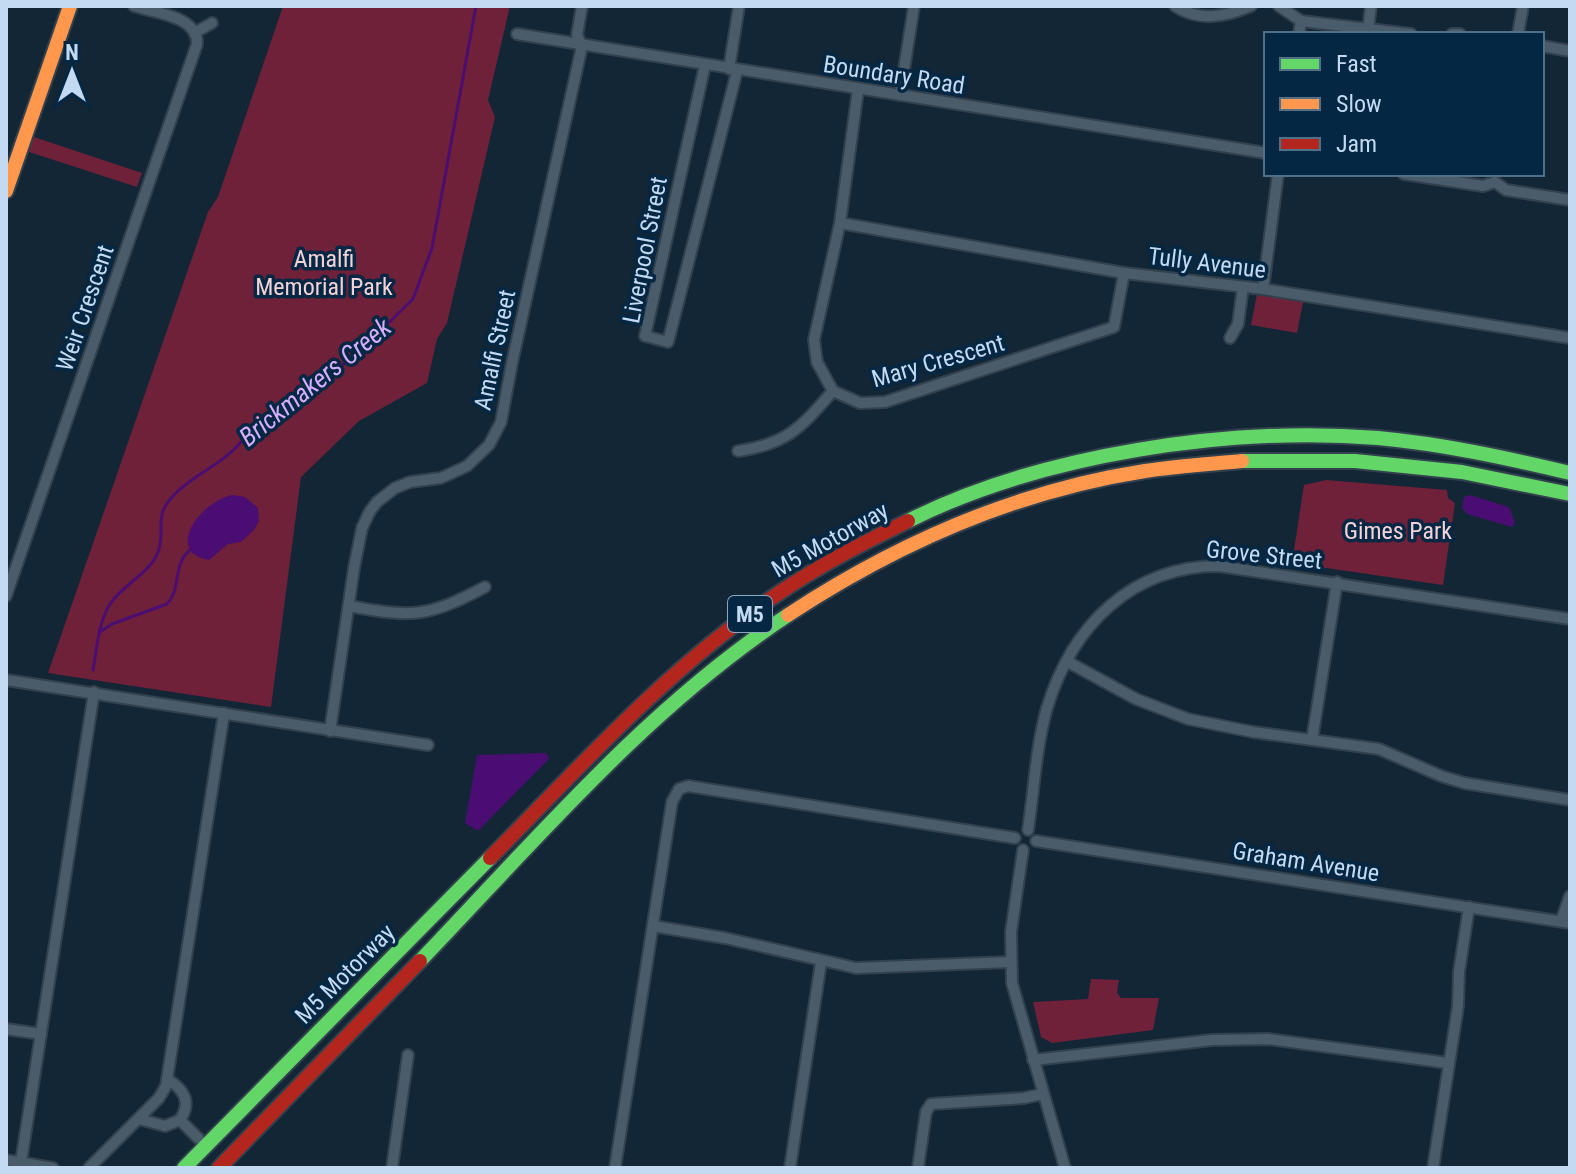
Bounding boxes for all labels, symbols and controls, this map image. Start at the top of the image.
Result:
north arrow [32,32,112,112]
legend [1264,32,1544,176]
text: N [65,40,79,65]
street label: Boundary Road [821,50,967,100]
text: Fast [1336,50,1377,78]
text: Slow [1336,90,1382,118]
text: Jam [1336,130,1377,158]
street label: Liverpool Street [617,174,673,326]
street label: Weir Crescent [50,241,120,375]
street label: Tully Avenue [1146,242,1268,284]
park label: Amalfi Memorial Park [255,245,393,301]
street label: Amalfi Street [469,287,521,413]
water label: Brickmakers Creek [233,311,397,452]
street label: Mary Crescent [868,329,1008,393]
street label: M5 Motorway [767,496,893,584]
park label: Gimes Park [1344,517,1452,545]
street label: Grove Street [1205,535,1323,575]
road number: M5 [728,596,772,632]
street label: Graham Avenue [1231,837,1381,887]
street label: M5 Motorway [289,918,401,1030]

